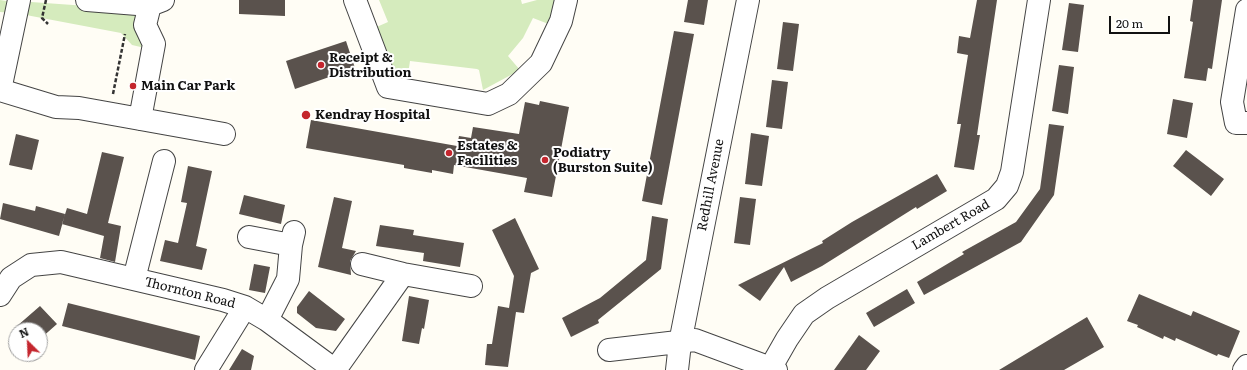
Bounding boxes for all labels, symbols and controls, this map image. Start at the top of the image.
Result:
scale bar [1111,8,1172,34]
text: 20 m [1116,14,1143,32]
place label: Receipt & Distribution [329,50,412,81]
marker: Receipt & Distribution [316,60,326,70]
place label: Main Car Park [141,78,235,94]
marker: Main Car Park [128,81,138,91]
place label: Kendray Hospital [315,107,430,123]
marker: Kendray Hospital [300,109,312,121]
place label: Estates & Facilities [457,138,518,169]
street label: Redhill Avenue [694,138,728,232]
place label: Podiatry (Burston Suite) [553,145,653,176]
marker: Estates & Facilities [444,148,454,158]
marker: Podiatry (Burston Suite) [540,155,550,165]
street label: Lambert Road [909,196,993,254]
street label: Thornton Road [143,274,237,312]
north arrow [8,322,48,362]
text: N [16,323,31,341]

